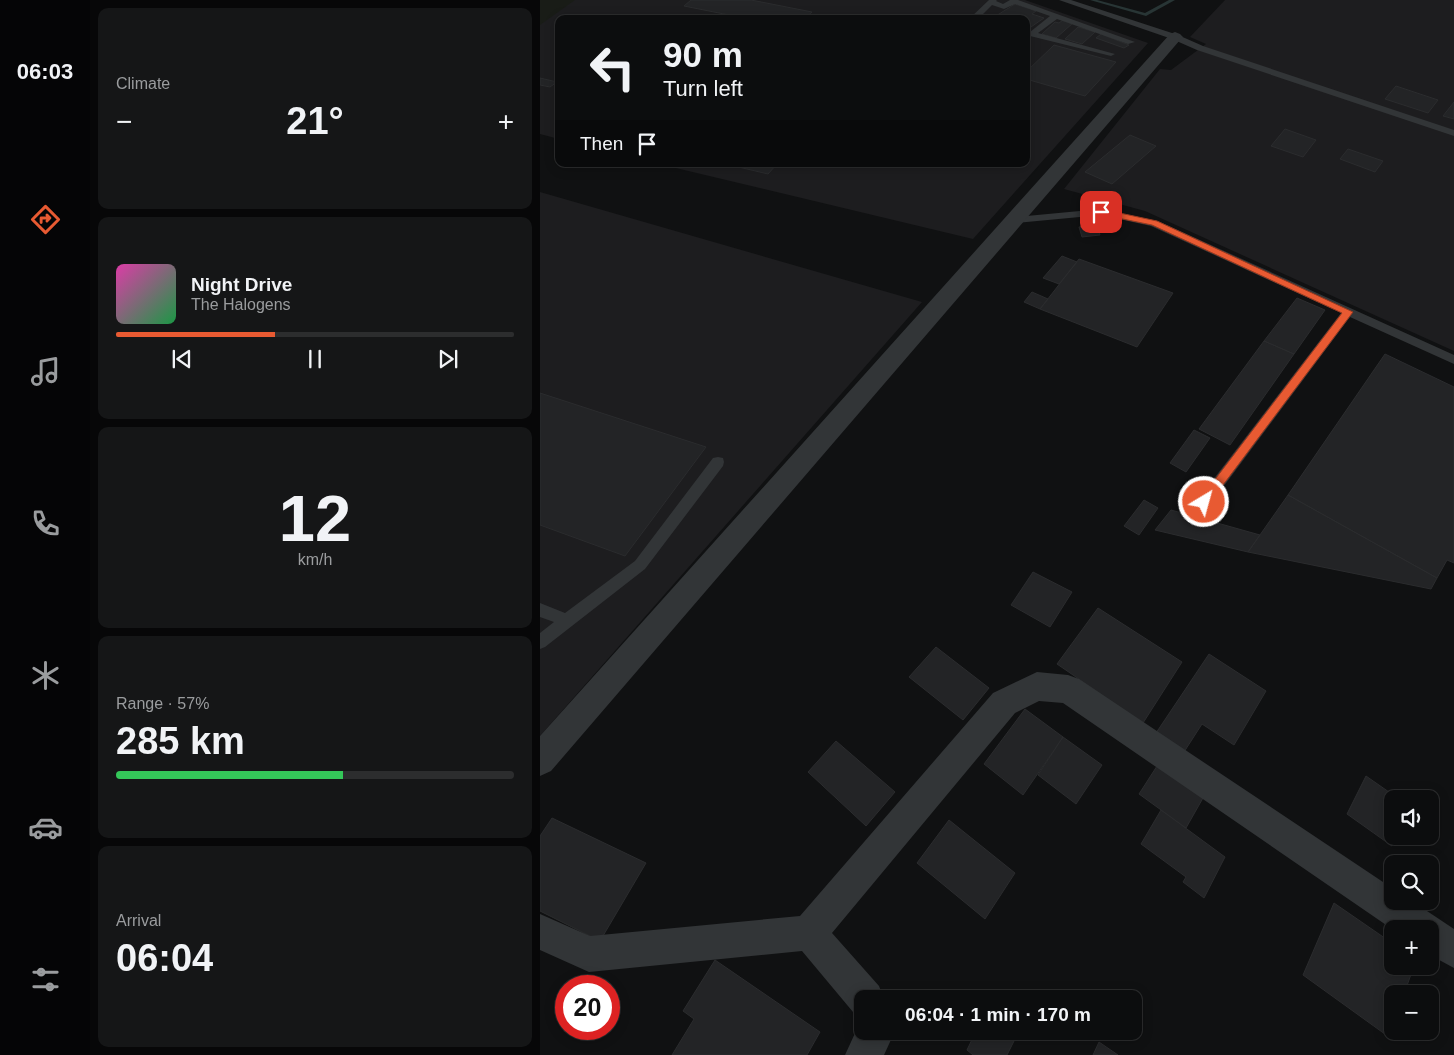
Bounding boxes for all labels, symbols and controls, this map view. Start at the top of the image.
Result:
icon: left [580,35,645,100]
text: 90 m [663,35,743,74]
text: 06:03 [17,59,73,84]
text: Climate [116,75,170,92]
text: Turn left [663,76,743,101]
text: 21° [286,100,344,142]
text: − [116,106,132,137]
text: + [498,106,514,137]
icon: arrive [633,130,661,158]
text: Then [580,133,623,154]
pin [1080,191,1122,233]
icon: arrive [1087,198,1115,226]
icon: directions [28,202,63,237]
text: Night Drive [191,274,292,295]
text: The Halogens [191,296,291,313]
icon: previous [168,345,196,373]
icon: pause [301,345,329,373]
icon: next [434,345,462,373]
icon: music [28,354,63,389]
position arrow [1177,475,1229,527]
text: 12 [279,482,351,555]
icon: phone [28,506,63,541]
text: km/h [298,551,332,568]
icon: climate [28,658,63,693]
text: Range · 57% [116,695,209,712]
text: 285 km [116,720,245,762]
map controls [1384,790,1439,1040]
button: sound [1384,790,1439,845]
icon: car [28,810,63,845]
button: search [1384,855,1439,910]
text: Arrival [116,912,161,929]
button: + [1384,920,1439,975]
text: 06:04 [116,937,213,979]
icon: filters [28,962,63,997]
speed limit sign: 20 [555,975,620,1040]
button: − [1384,985,1439,1040]
text: 06:04 · 1 min · 170 m [905,1004,1091,1025]

